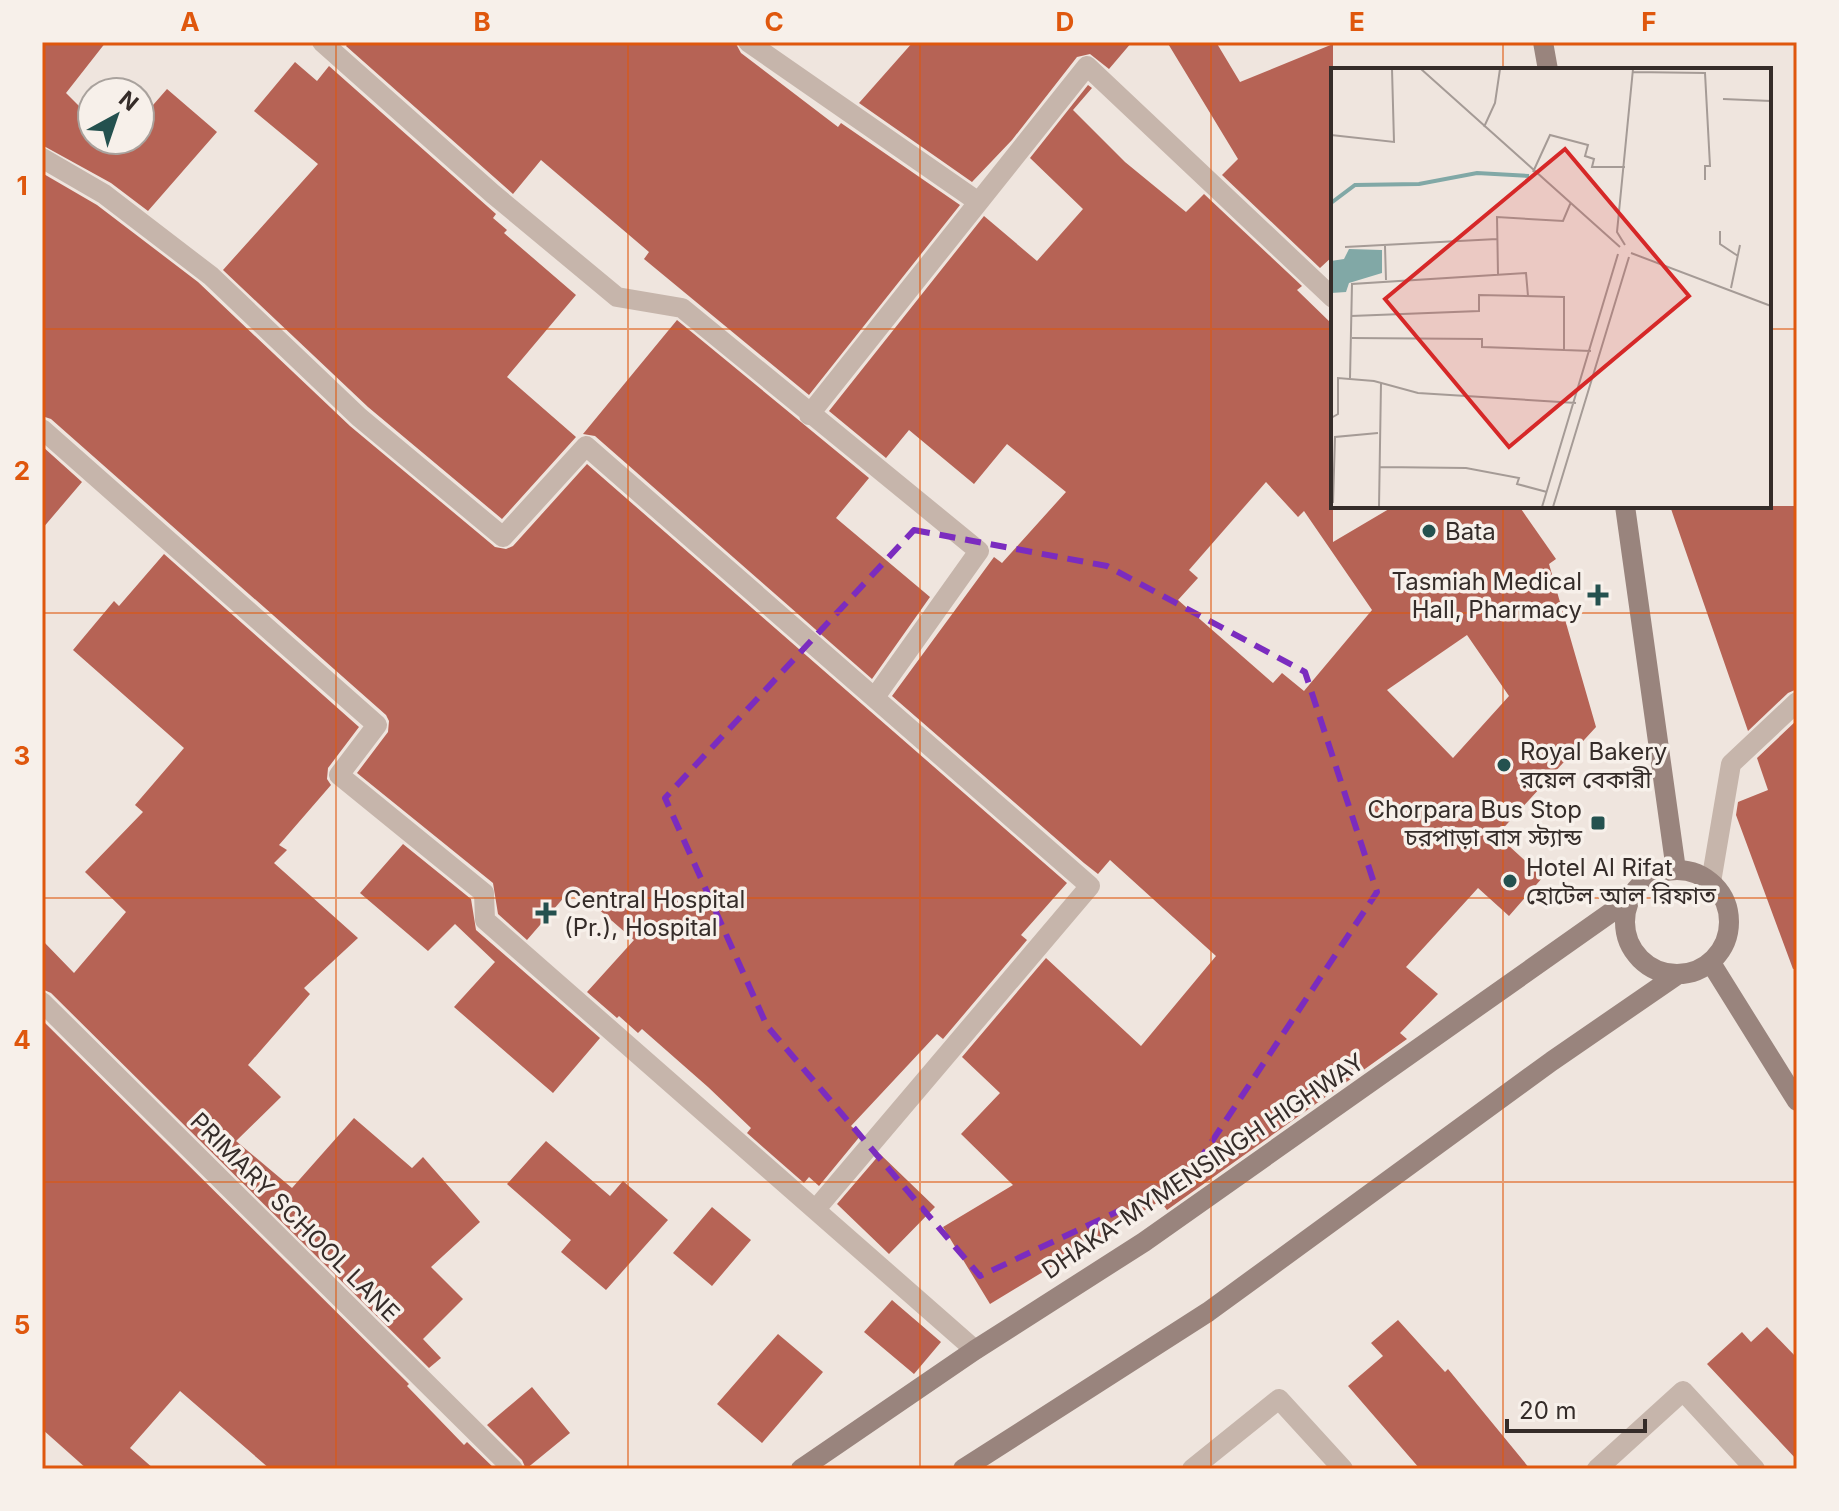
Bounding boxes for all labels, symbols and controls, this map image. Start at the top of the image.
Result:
text: A [180,6,200,37]
text: B [473,6,491,37]
text: C [764,6,784,37]
text: D [1056,6,1074,37]
text: E [1349,6,1365,37]
text: F [1641,6,1657,37]
inset map [1331,68,1771,508]
north arrow [76,76,156,156]
text: N [114,85,144,116]
text: 1 [16,170,28,201]
text: 2 [14,455,30,486]
place label: Bata [1445,517,1496,546]
marker: Bata [1420,522,1438,540]
place label: Tasmiah Medical Hall, Pharmacy [1391,567,1582,624]
marker: Tasmiah Medical Hall, Pharmacy [1589,586,1607,604]
place label: Royal Bakery রয়েল বেকারী [1519,737,1667,794]
text: 3 [14,740,30,771]
marker: Royal Bakery রয়েল বেকারী [1495,756,1513,774]
place label: Chorpara Bus Stop চরপাড়া বাস স্ট্যান্ড [1367,795,1583,852]
marker: Chorpara Bus Stop চরপাড়া বাস স্ট্যান্ড [1589,814,1607,832]
place label: Hotel Al Rifat হোটেল আল রিফাত [1526,853,1717,910]
marker: Hotel Al Rifat হোটেল আল রিফাত [1501,872,1519,890]
place label: Central Hospital (Pr.), Hospital [564,885,745,942]
marker: Central Hospital (Pr.), Hospital [535,902,557,924]
text: 4 [13,1024,31,1055]
street label: DHAKA-MYMENSINGH HIGHWAY [1036,1047,1370,1285]
street label: PRIMARY SCHOOL LANE [184,1106,406,1328]
text: 5 [14,1309,30,1340]
scale bar [1507,1383,1645,1433]
text: 20 m [1519,1396,1577,1425]

